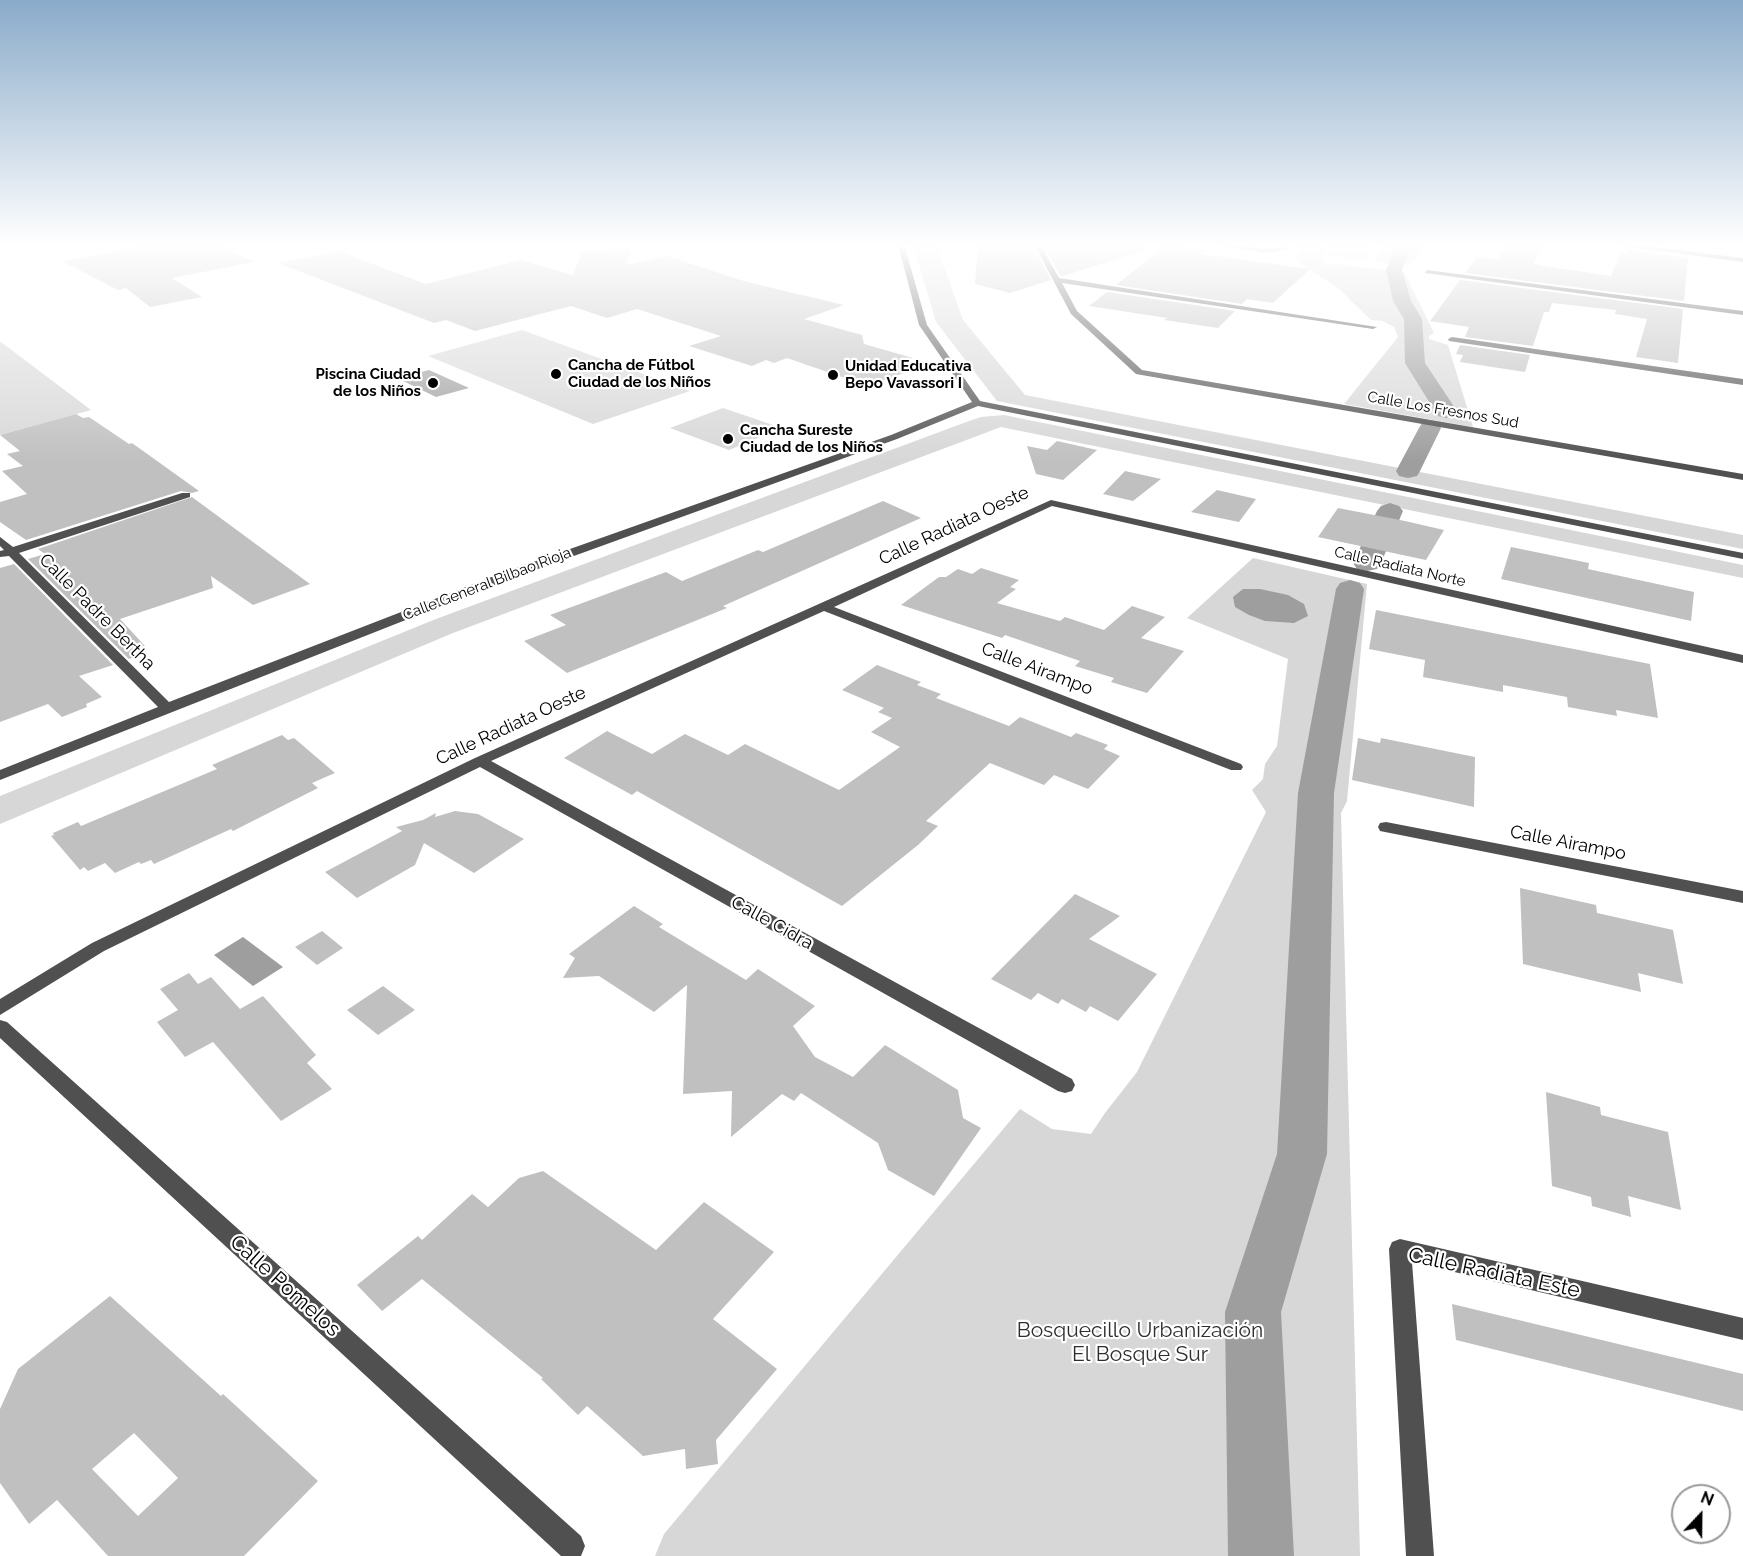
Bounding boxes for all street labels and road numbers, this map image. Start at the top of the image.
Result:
street label: Calle Los Fresnos Sud [1366,388,1520,432]
street label: Calle Radiata Oeste [876,482,1032,570]
street label: Calle Radiata Norte [1333,543,1467,591]
street label: Calle General Bilbao Rioja [400,544,574,624]
street label: Calle Padre Bertha [34,549,160,675]
street label: Calle Airampo [978,638,1096,700]
street label: Calle Radiata Oeste [433,682,589,770]
street label: Calle Airampo [1508,821,1628,865]
street label: Calle Cidra [727,892,817,954]
street label: Calle Pomelos [224,1230,346,1342]
street label: Calle Radiata Este [1406,1242,1582,1304]

